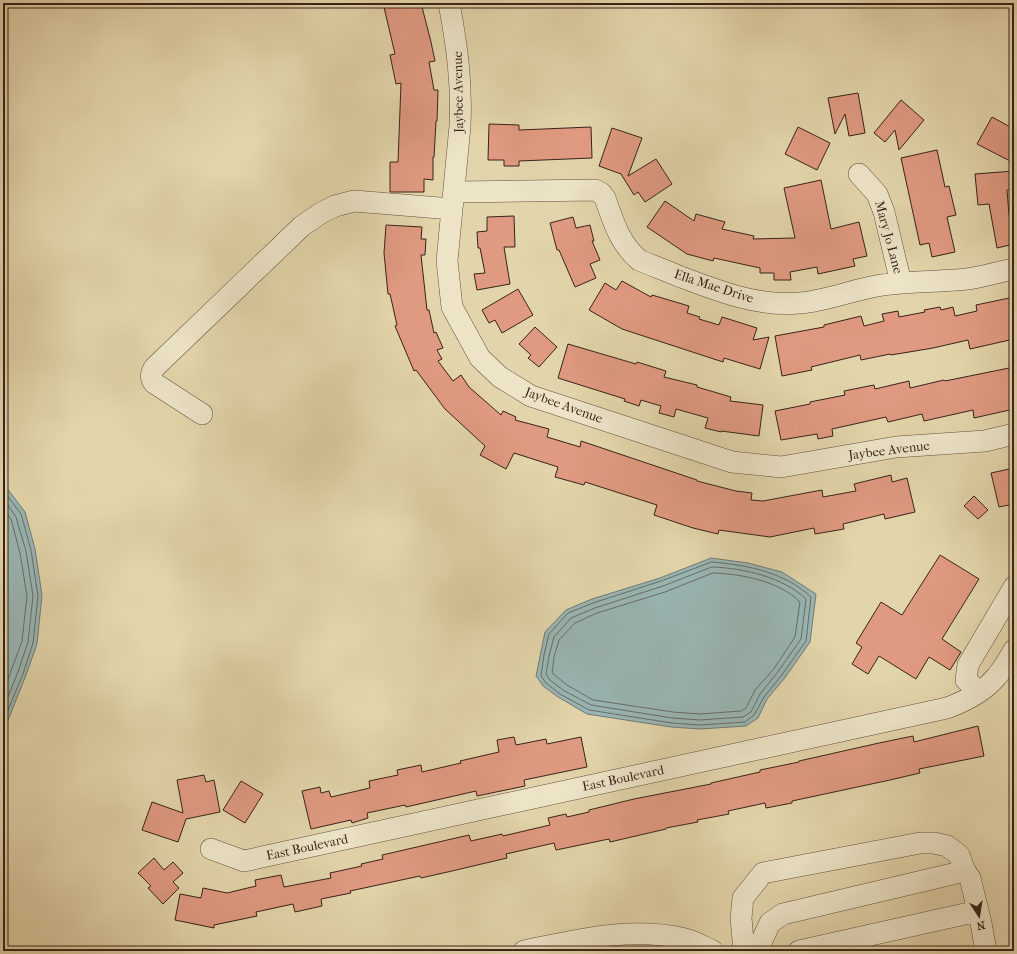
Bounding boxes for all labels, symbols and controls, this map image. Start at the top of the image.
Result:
street label: Jaybee Avenue [450,50,466,134]
street label: Mary Jo Lane [872,199,906,276]
street label: Ella Mae Drive [672,266,756,306]
street label: Jaybee Avenue [522,384,606,426]
street label: Jaybee Avenue [847,438,931,463]
street label: East Boulevard [581,762,666,794]
street label: East Boulevard [265,831,350,863]
north arrow [959,896,999,936]
text: N [975,918,986,933]

